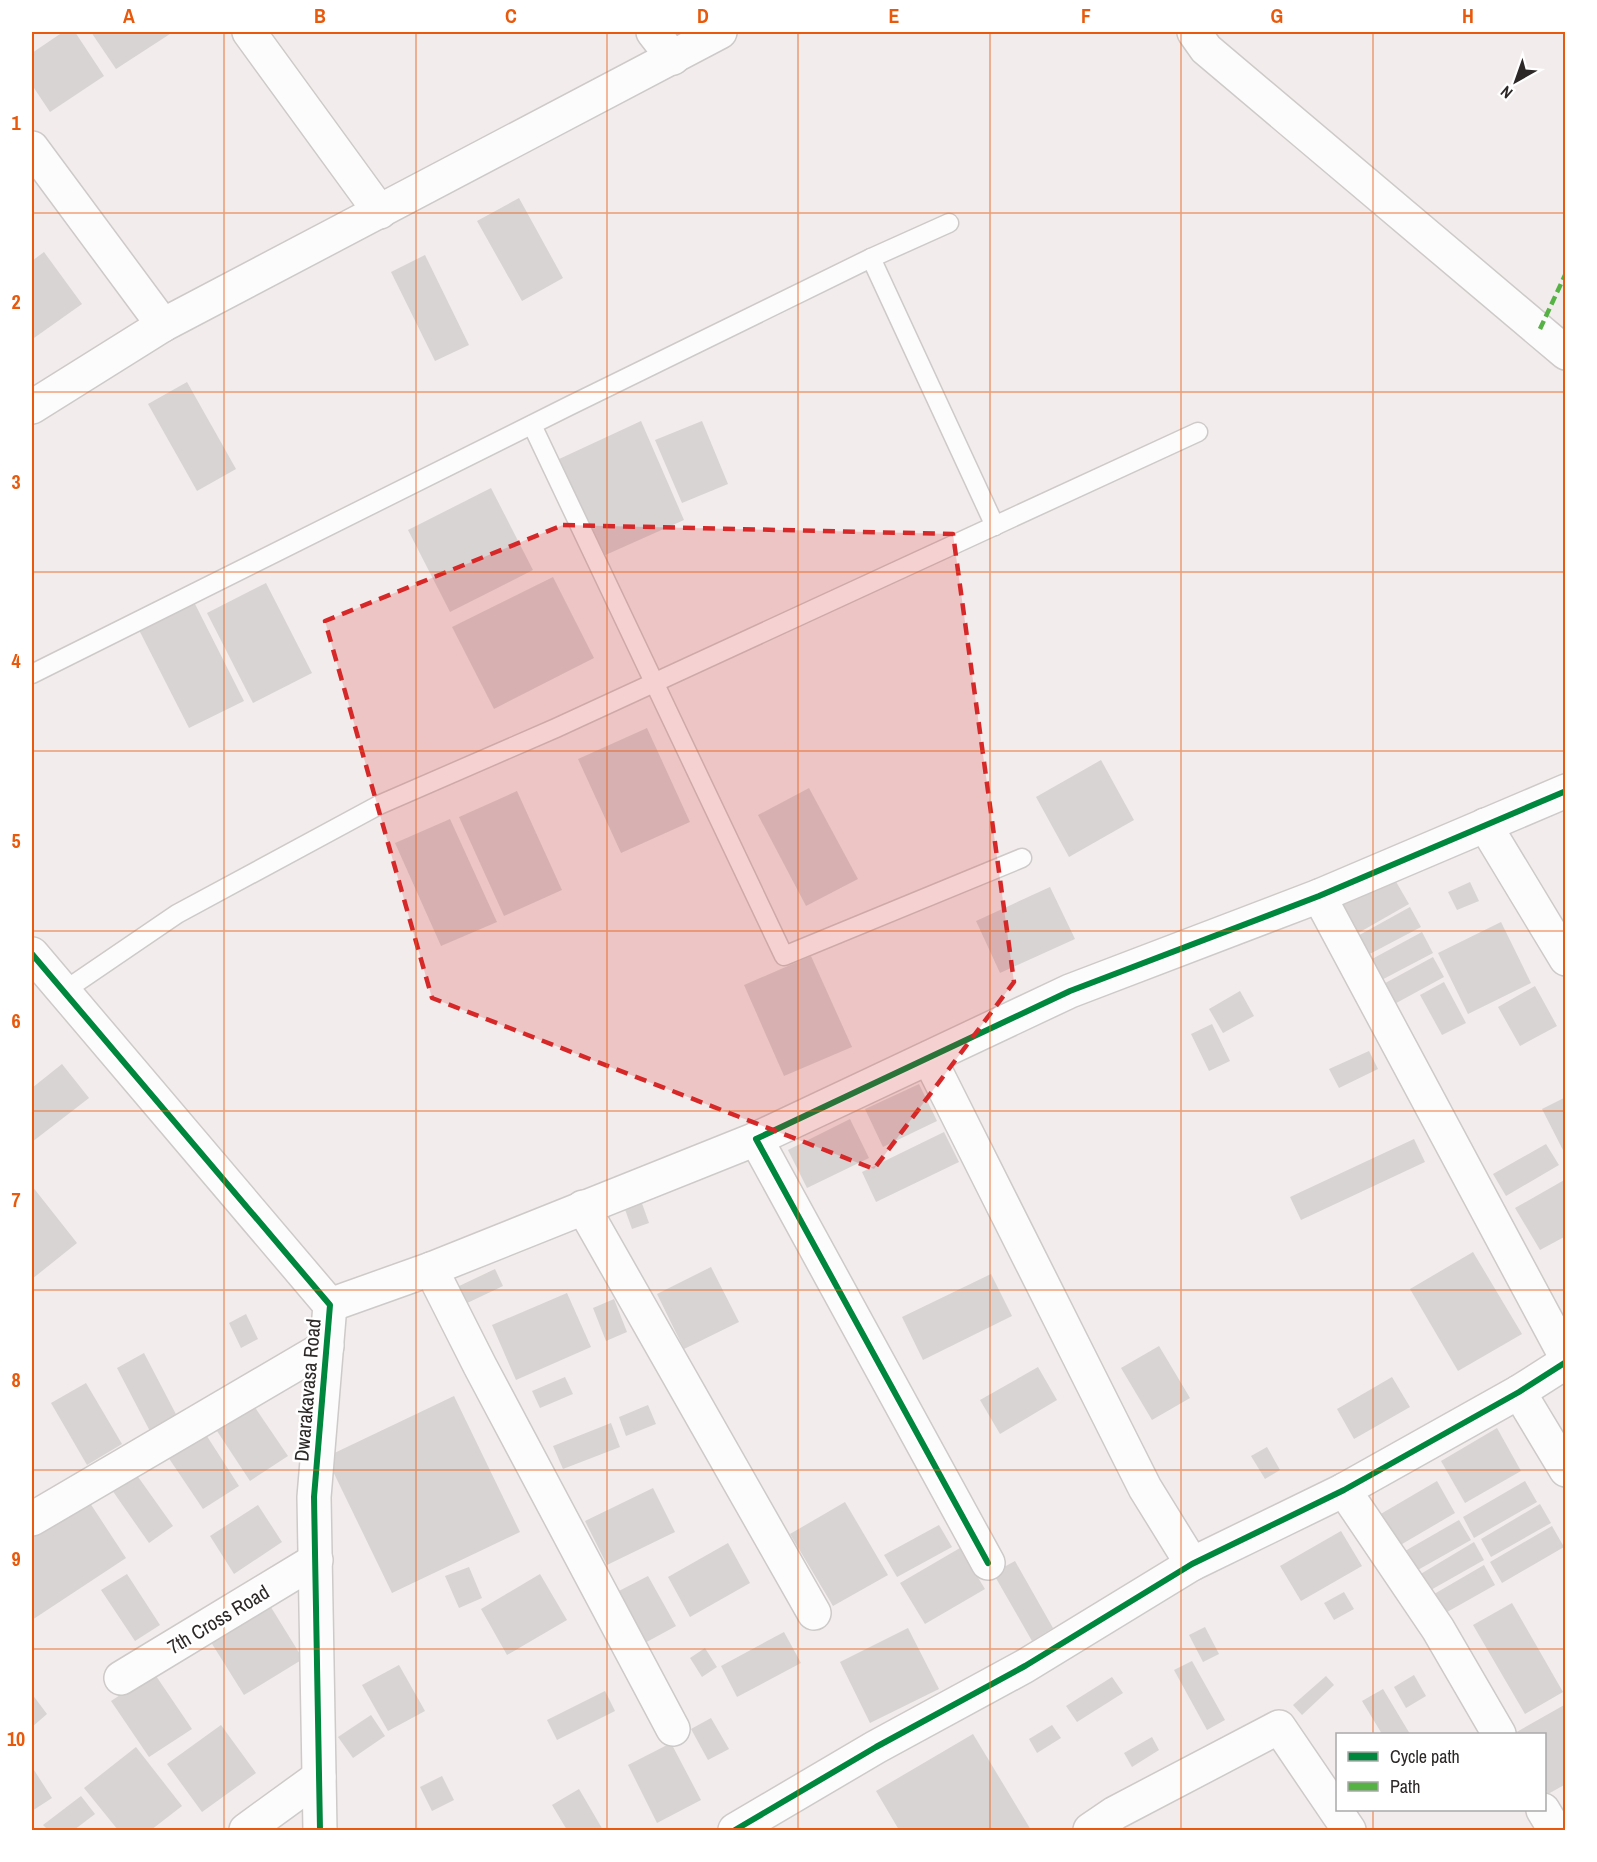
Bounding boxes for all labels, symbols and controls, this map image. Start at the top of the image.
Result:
text: A [123,2,135,29]
text: B [314,2,326,29]
text: C [505,2,517,29]
text: D [697,2,709,29]
text: E [889,2,900,29]
text: F [1081,2,1091,29]
text: G [1271,2,1283,29]
text: H [1462,2,1474,29]
north arrow [1486,51,1546,111]
text: N [1496,81,1517,104]
text: 1 [11,109,21,136]
text: 2 [11,288,21,315]
text: 3 [11,468,21,495]
text: 4 [11,647,21,674]
text: 5 [11,827,21,854]
text: 6 [11,1007,21,1034]
text: 7 [11,1186,21,1213]
street label: Dwarakavasa Road [287,1318,327,1462]
text: 8 [11,1366,21,1393]
text: 9 [11,1545,21,1572]
street label: 7th Cross Road [162,1578,274,1660]
text: 10 [7,1725,25,1752]
legend [1336,1733,1546,1811]
text: Cycle path [1390,1744,1460,1769]
text: Path [1390,1774,1420,1799]

